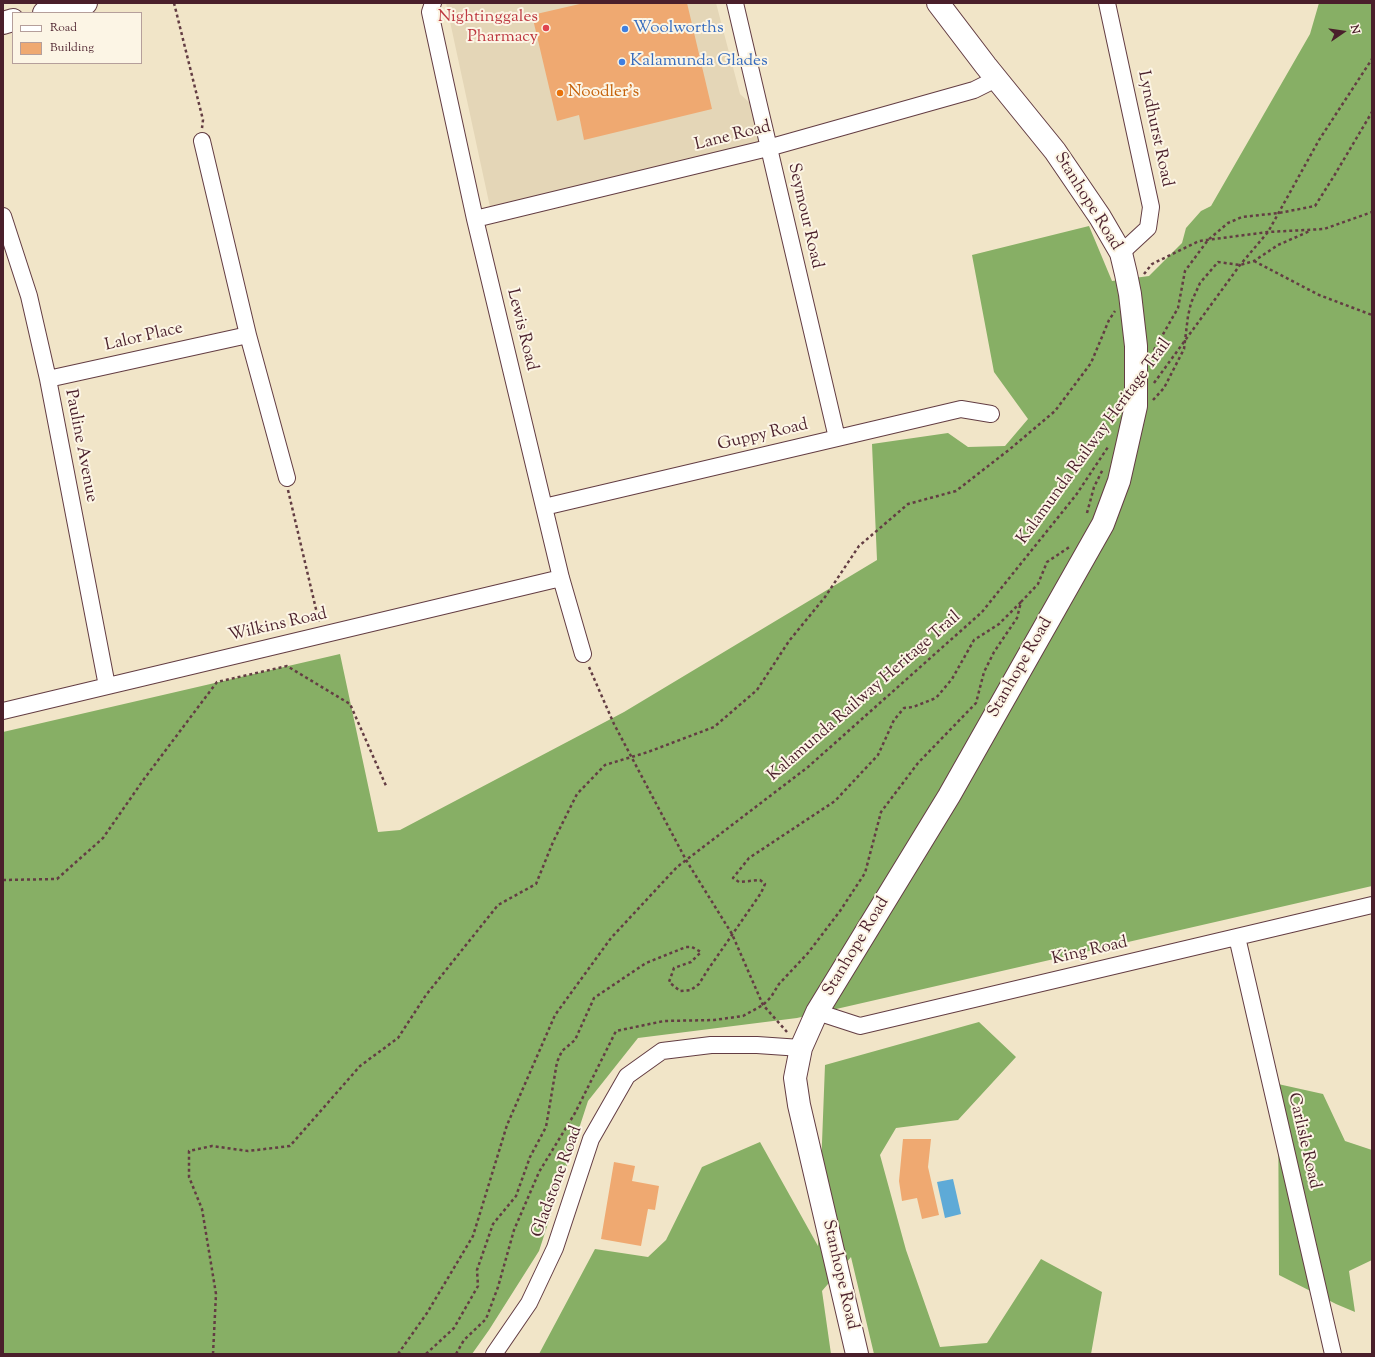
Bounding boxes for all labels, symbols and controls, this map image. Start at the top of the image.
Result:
place label: Nightinggales Pharmacy [438,8,538,48]
legend [12,12,142,64]
north arrow [1323,12,1363,52]
text: Road [50,19,77,37]
place label: Woolworths [633,19,724,39]
marker: Nightinggales Pharmacy [541,23,551,33]
text: N [1346,23,1363,35]
marker: Woolworths [620,24,630,34]
text: Building [50,39,94,57]
place label: Kalamunda Glades [630,52,768,72]
marker: Kalamunda Glades [617,57,627,67]
street label: Lyndhurst Road [1132,69,1176,189]
place label: Noodler's [568,83,639,103]
marker: Noodler's [555,88,565,98]
street label: Lane Road [693,118,773,156]
street label: Stanhope Road [1049,149,1125,255]
street label: Seymour Road [782,161,826,271]
street label: Lewis Road [501,287,541,373]
street label: Lalor Place [103,319,185,357]
street label: Kalamunda Railway Heritage Trail [1014,335,1176,549]
street label: Pauline Avenue [59,388,101,504]
street label: Guppy Road [716,416,810,456]
street label: Wilkins Road [227,605,329,647]
street label: Kalamunda Railway Heritage Trail [764,608,966,786]
street label: Stanhope Road [984,614,1058,722]
street label: Stanhope Road [819,894,895,1000]
street label: King Road [1050,933,1130,971]
street label: Carlisle Road [1282,1091,1324,1191]
street label: Gladstone Road [528,1123,588,1241]
street label: Stanhope Road [816,1218,862,1332]

